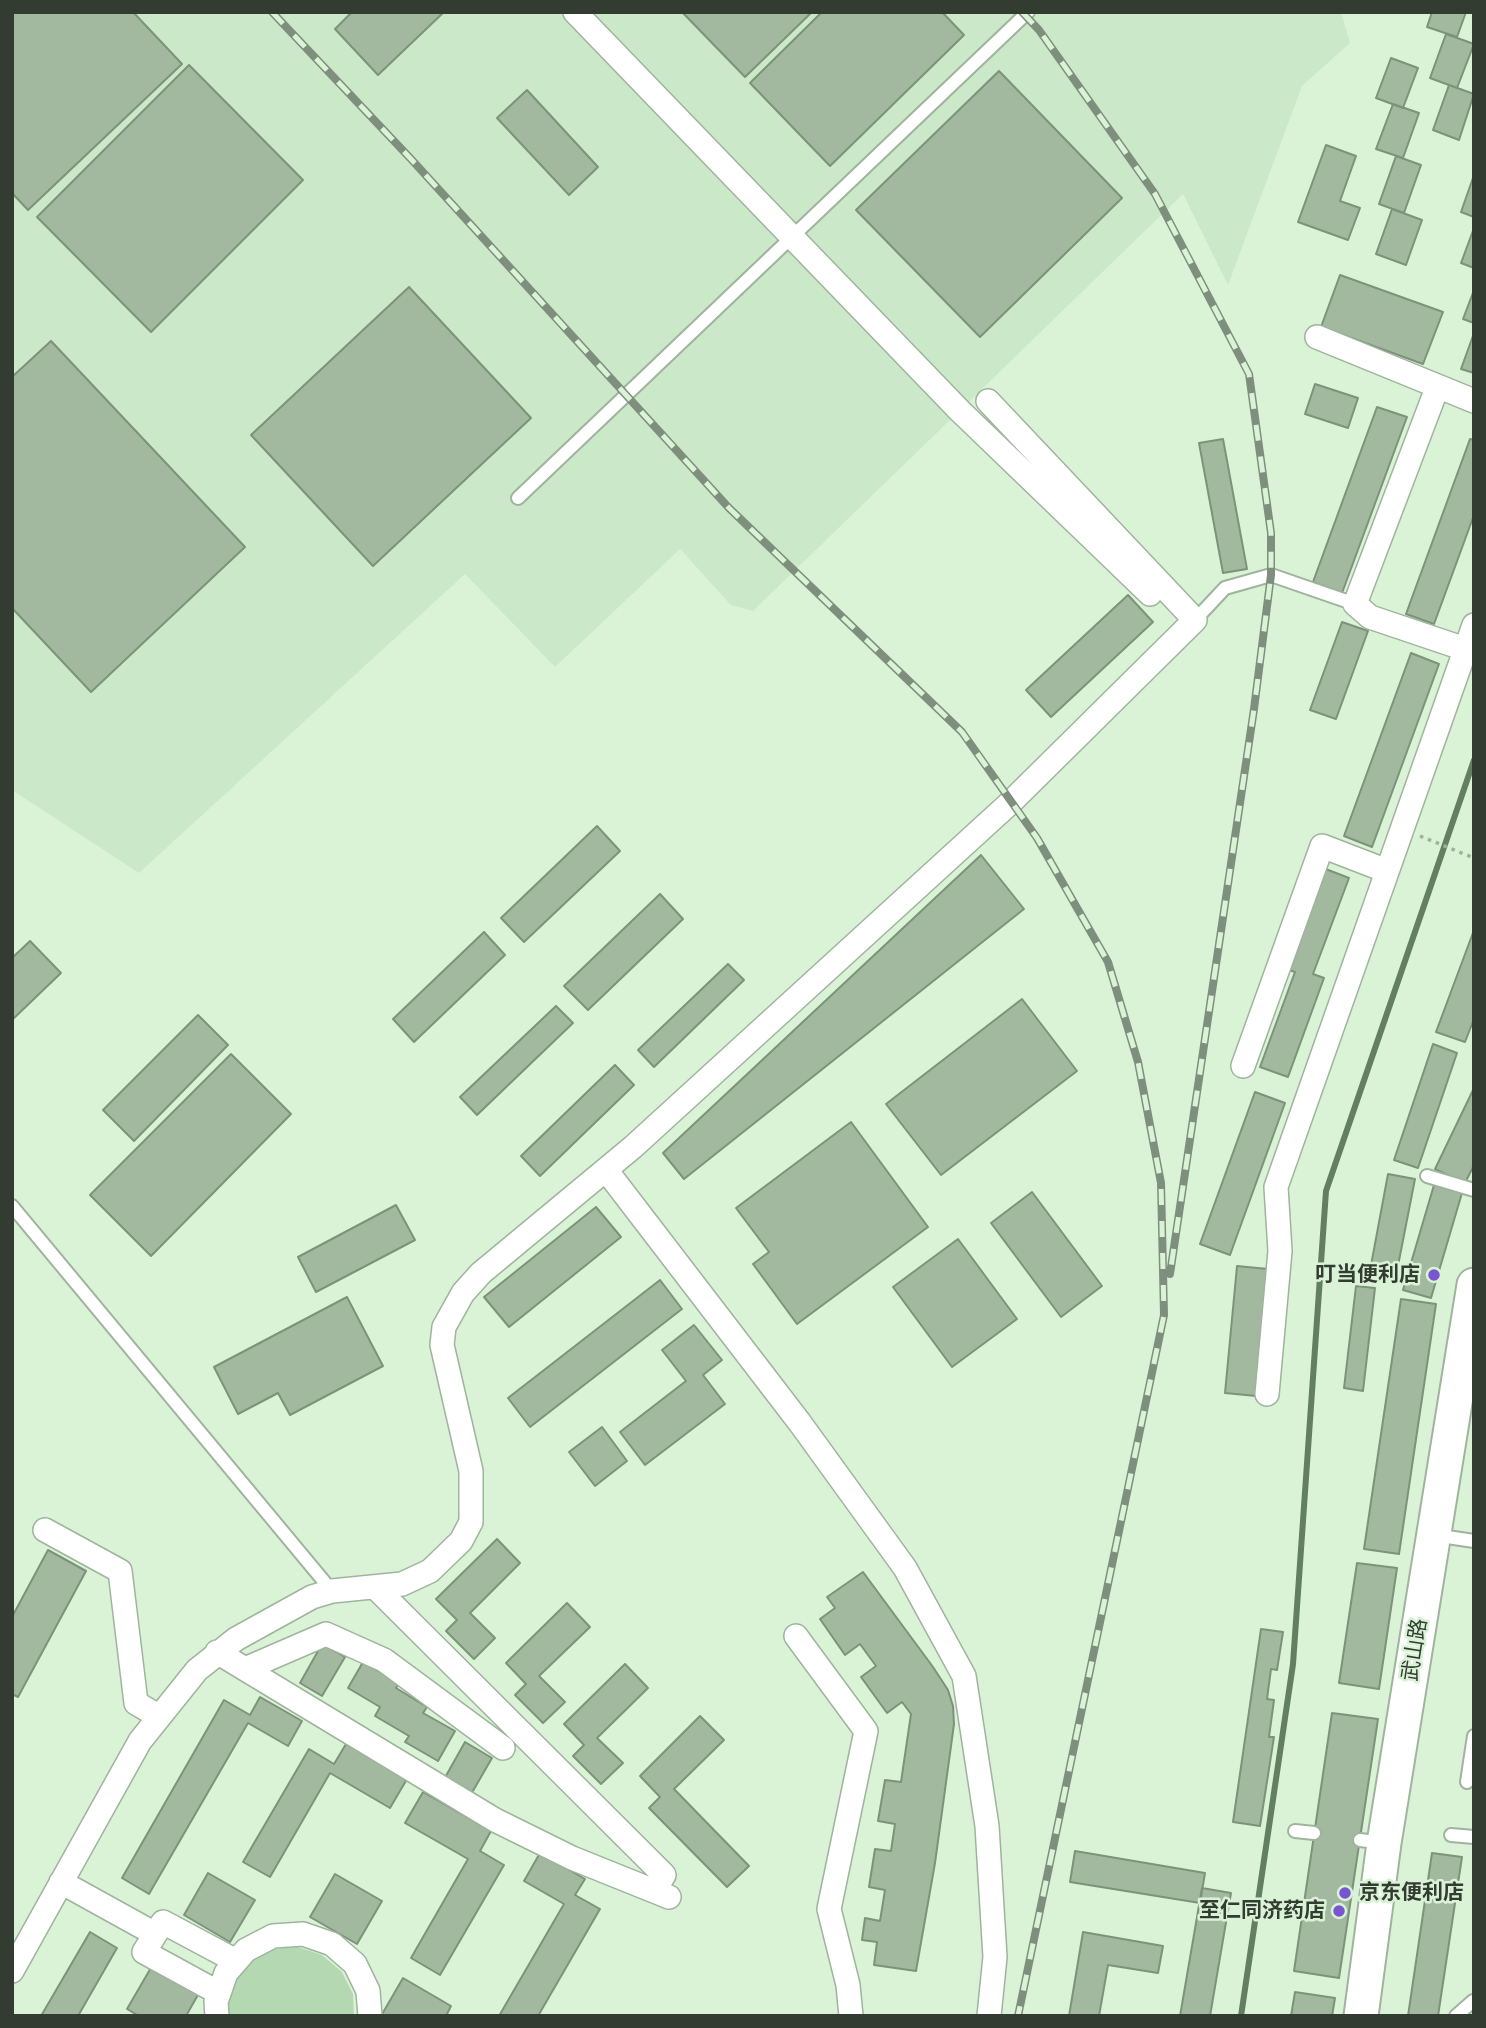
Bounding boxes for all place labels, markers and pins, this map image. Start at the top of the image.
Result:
place label: 叮当便利店 [1315,1262,1420,1288]
marker: 叮当便利店 [1426,1267,1442,1283]
place label: 京东便利店 [1359,1880,1464,1906]
marker: 京东便利店 [1337,1885,1353,1901]
place label: 至仁同济药店 [1199,1898,1325,1924]
marker: 至仁同济药店 [1331,1903,1347,1919]

